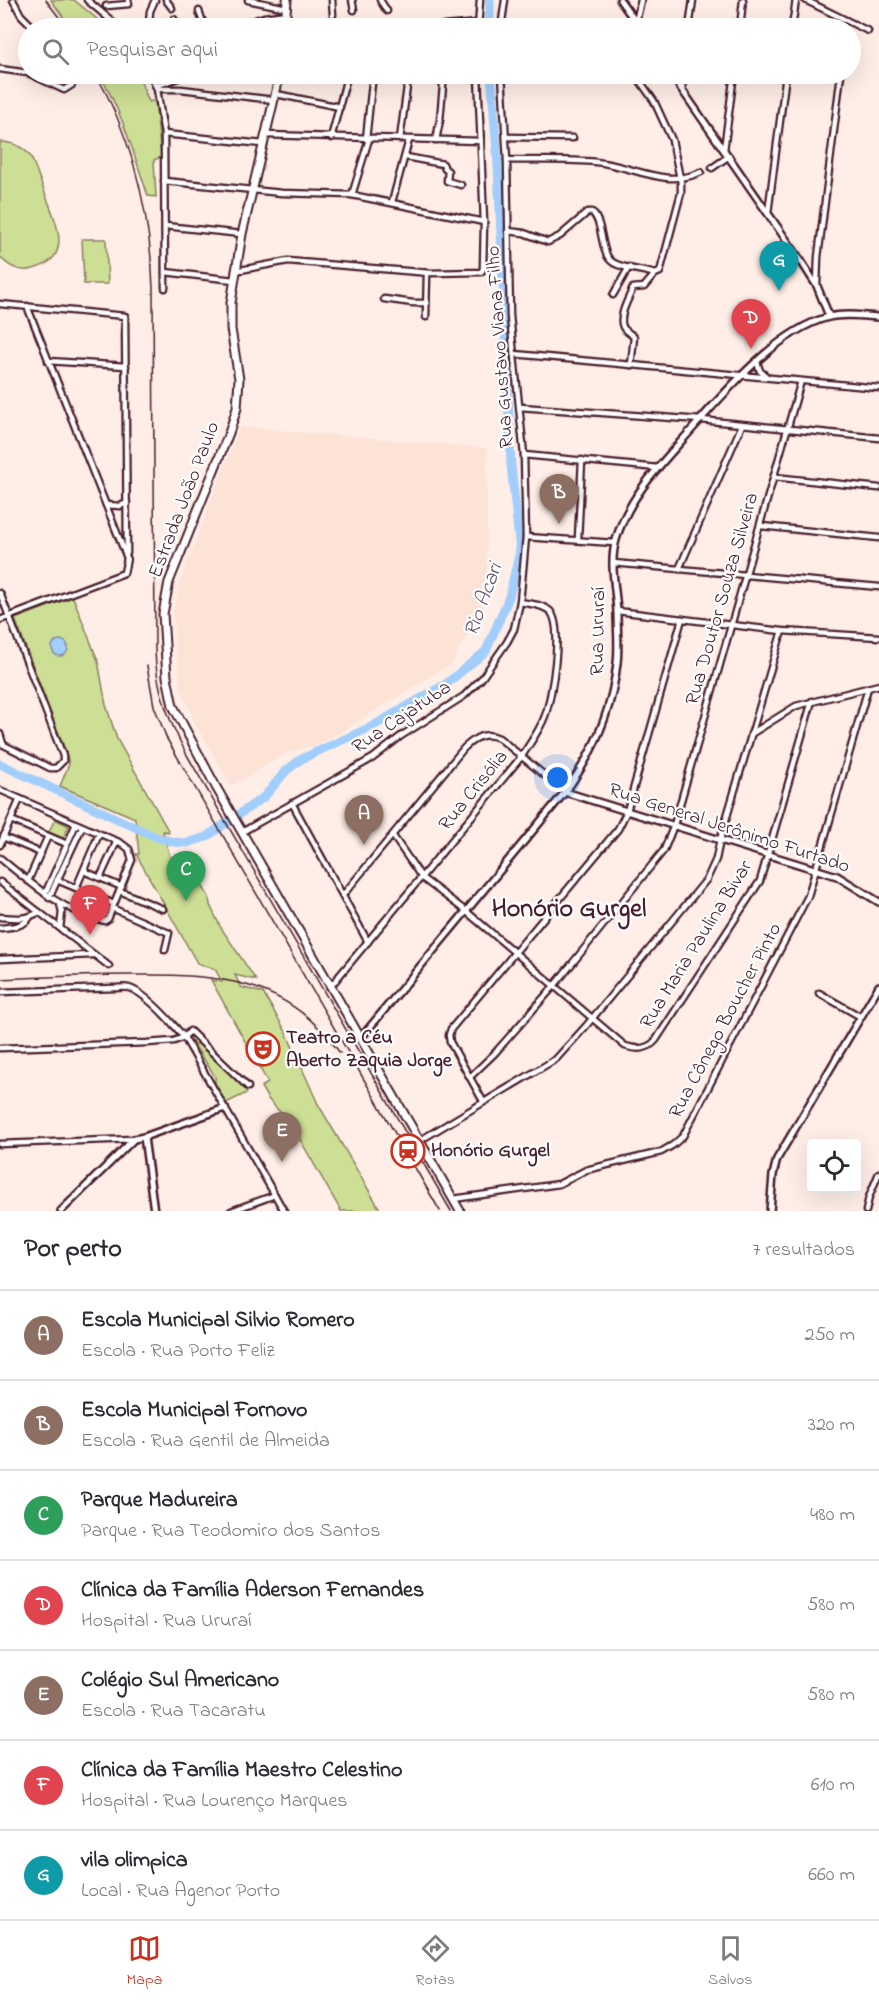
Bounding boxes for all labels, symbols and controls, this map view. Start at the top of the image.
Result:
search box [18,18,861,84]
icon: search [39,35,72,68]
text: Pesquisar aqui [87,35,218,67]
pin: G [760,242,798,291]
street label: Rua Gustavo Viana Filho [479,245,523,449]
pin: D [732,300,771,349]
street label: Estrada João Paulo [142,418,228,582]
pin: B [540,474,578,524]
street label: Rua Doutor Souza Silveira [679,490,767,708]
water label: Rio Acari [457,557,512,641]
street label: Rua Ururaí [584,586,614,676]
street label: Rua Cajatuba [347,674,457,762]
street label: Rua Crisólia [432,744,516,838]
your location [543,763,572,792]
street label: Rua General Jerônimo Furtado [605,776,853,882]
pin: A [344,796,384,845]
pin: C [166,852,206,901]
street label: Rua Maria Paulina Bivar [633,854,761,1035]
pin: F [70,886,110,935]
district label: Honório Gurgel [492,891,646,930]
street label: Rua Cônego Boucher Pinto [662,918,791,1124]
place label: Teatro a Céu Aberto Zaquia Jorge [286,1024,453,1077]
theatre icon: Teatro a Céu Aberto Zaquia Jorge [245,1031,281,1067]
pin: E [262,1112,302,1162]
station icon: Honório Gurgel [390,1133,426,1169]
place label: Honório Gurgel [431,1137,550,1167]
map controls [807,1139,861,1193]
button: locate [807,1139,861,1193]
text: Por perto [24,1231,122,1269]
text: 7 resultados [752,1236,855,1265]
text: Escola Municipal Silvio Romero [81,1305,355,1337]
text: A [37,1321,50,1350]
text: 250 m [804,1321,855,1350]
text: Escola · Rua Porto Feliz [81,1337,275,1366]
text: Escola Municipal Fornovo [81,1395,307,1427]
text: B [37,1411,50,1440]
text: 320 m [808,1411,855,1440]
text: Escola · Rua Gentil de Almeida [81,1427,330,1456]
text: Parque Madureira [81,1485,238,1517]
text: C [38,1501,49,1530]
text: 480 m [810,1501,855,1530]
text: Parque · Rua Teodomiro dos Santos [81,1517,380,1546]
text: Clínica da Família Aderson Fernandes [81,1575,424,1607]
text: D [36,1591,51,1620]
text: 580 m [807,1591,855,1620]
text: Hospital · Rua Ururaí [81,1607,252,1636]
text: Colégio Sul Americano [81,1665,279,1697]
text: E [37,1681,50,1710]
text: 580 m [807,1681,855,1710]
text: Escola · Rua Tacaratu [81,1697,266,1726]
text: Clínica da Família Maestro Celestino [81,1755,402,1787]
text: F [37,1771,50,1800]
text: 610 m [811,1771,855,1800]
text: Hospital · Rua Lourenço Marques [81,1787,348,1816]
text: vila olimpica [81,1845,188,1877]
text: G [37,1861,50,1890]
text: 660 m [808,1861,855,1890]
text: Local · Rua Agenor Porto [81,1877,280,1906]
tab: Mapa [127,1932,162,1992]
tab: Rotas [416,1932,455,1992]
tab: Salvos [708,1932,752,1992]

